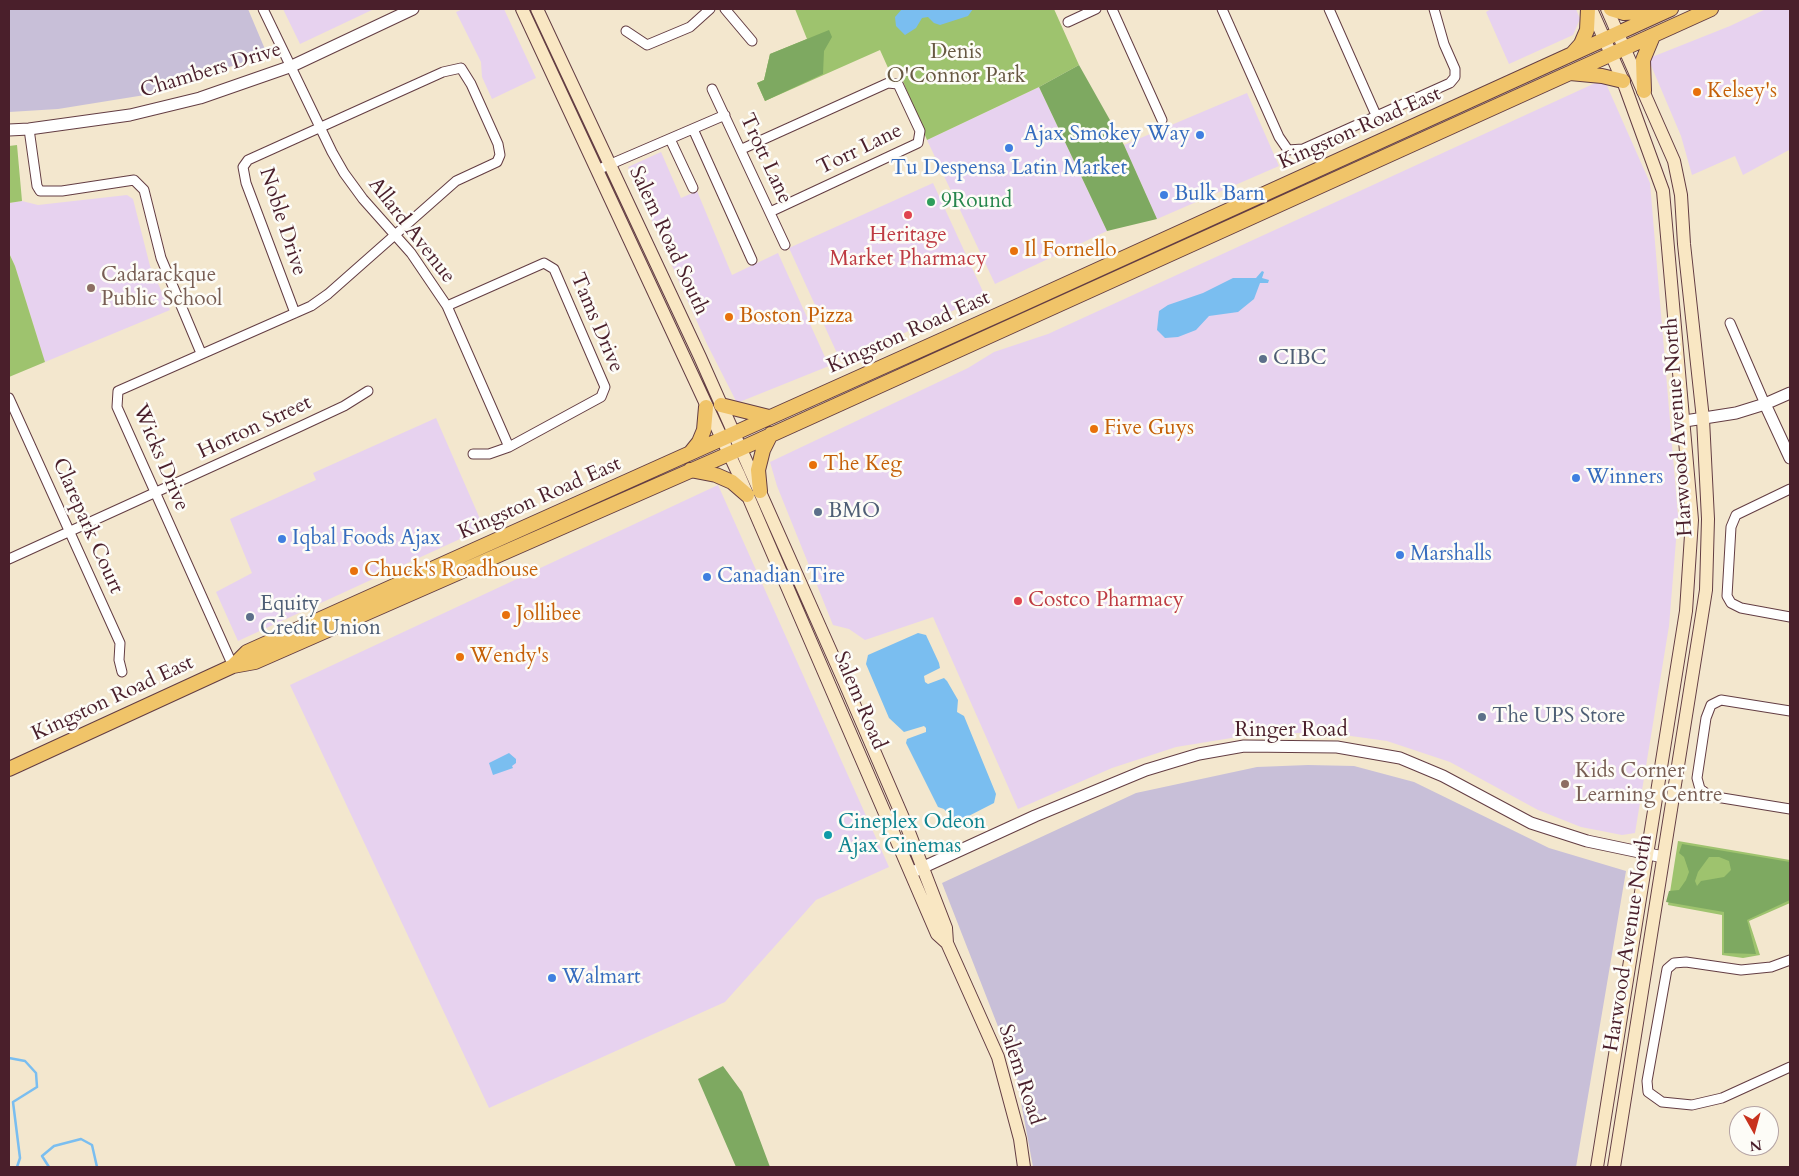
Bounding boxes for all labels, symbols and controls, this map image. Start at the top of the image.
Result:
street label: Chambers Drive [137,38,285,104]
park label: Denis O'Connor Park [886,40,1026,90]
place label: Kelsey's [1707,79,1777,105]
street label: Kingston Road East [1275,82,1445,176]
marker: Kelsey's [1691,86,1703,98]
street label: Trott Lane [733,110,797,208]
street label: Torr Lane [814,119,906,181]
place label: Ajax Smokey Way [1023,122,1190,148]
marker: Ajax Smokey Way [1194,129,1206,141]
marker: Tu Despensa Latin Market [1003,142,1015,154]
place label: Tu Despensa Latin Market [891,156,1127,182]
street label: Salem Road South [623,163,713,319]
street label: Noble Drive [253,165,311,279]
street label: Allard Avenue [362,173,460,289]
place label: Bulk Barn [1174,182,1265,208]
place label: 9Round [941,189,1012,215]
marker: Bulk Barn [1158,189,1170,201]
marker: 9Round [925,196,937,208]
marker: Heritage Market Pharmacy [902,209,914,221]
place label: Heritage Market Pharmacy [829,223,987,273]
place label: Il Fornello [1024,238,1117,264]
marker: Il Fornello [1008,245,1020,257]
place label: Cadarackque Public School [101,263,222,313]
street label: Tams Drive [564,269,628,377]
marker: Cadarackque Public School [85,282,97,294]
street label: Kingston Road East [824,286,994,380]
place label: Boston Pizza [739,304,853,330]
marker: Boston Pizza [723,311,735,323]
street label: Harwood Avenue North [1659,317,1699,537]
place label: CIBC [1273,346,1327,372]
marker: CIBC [1257,353,1269,365]
street label: Horton Street [194,391,316,465]
street label: Wicks Drive [126,401,194,515]
place label: Five Guys [1104,416,1194,442]
marker: Five Guys [1088,423,1100,435]
street label: Kingston Road East [455,452,625,546]
place label: The Keg [823,452,902,478]
street label: Clarepark Court [46,454,128,598]
marker: The Keg [807,459,819,471]
place label: Winners [1586,465,1663,491]
marker: Winners [1570,472,1582,484]
place label: BMO [828,499,880,525]
marker: BMO [812,506,824,518]
place label: Iqbal Foods Ajax [292,526,441,552]
marker: Iqbal Foods Ajax [276,533,288,545]
place label: Marshalls [1410,542,1492,568]
marker: Marshalls [1394,549,1406,561]
place label: Chuck's Roadhouse [364,558,538,584]
place label: Canadian Tire [717,564,845,590]
marker: Chuck's Roadhouse [348,565,360,577]
marker: Canadian Tire [701,571,713,583]
place label: Costco Pharmacy [1028,588,1184,614]
place label: Equity Credit Union [260,592,381,642]
marker: Costco Pharmacy [1012,595,1024,607]
place label: Jollibee [516,602,581,628]
marker: Jollibee [500,609,512,621]
marker: Equity Credit Union [244,611,256,623]
place label: Wendy's [470,644,549,670]
street label: Salem Road [827,648,891,754]
street label: Kingston Road East [28,651,198,747]
marker: Wendy's [454,651,466,663]
place label: The UPS Store [1492,704,1626,730]
marker: The UPS Store [1476,711,1488,723]
street label: Ringer Road [1234,718,1348,744]
place label: Kids Corner Learning Centre [1575,759,1723,809]
marker: Kids Corner Learning Centre [1559,778,1571,790]
place label: Cineplex Odeon Ajax Cinemas [838,810,986,860]
marker: Cineplex Odeon Ajax Cinemas [822,829,834,841]
street label: Harwood Avenue North [1599,833,1659,1053]
place label: Walmart [562,965,641,991]
marker: Walmart [546,972,558,984]
street label: Salem Road [992,1022,1048,1128]
north arrow [1729,1106,1779,1156]
text: N [1749,1135,1763,1156]

